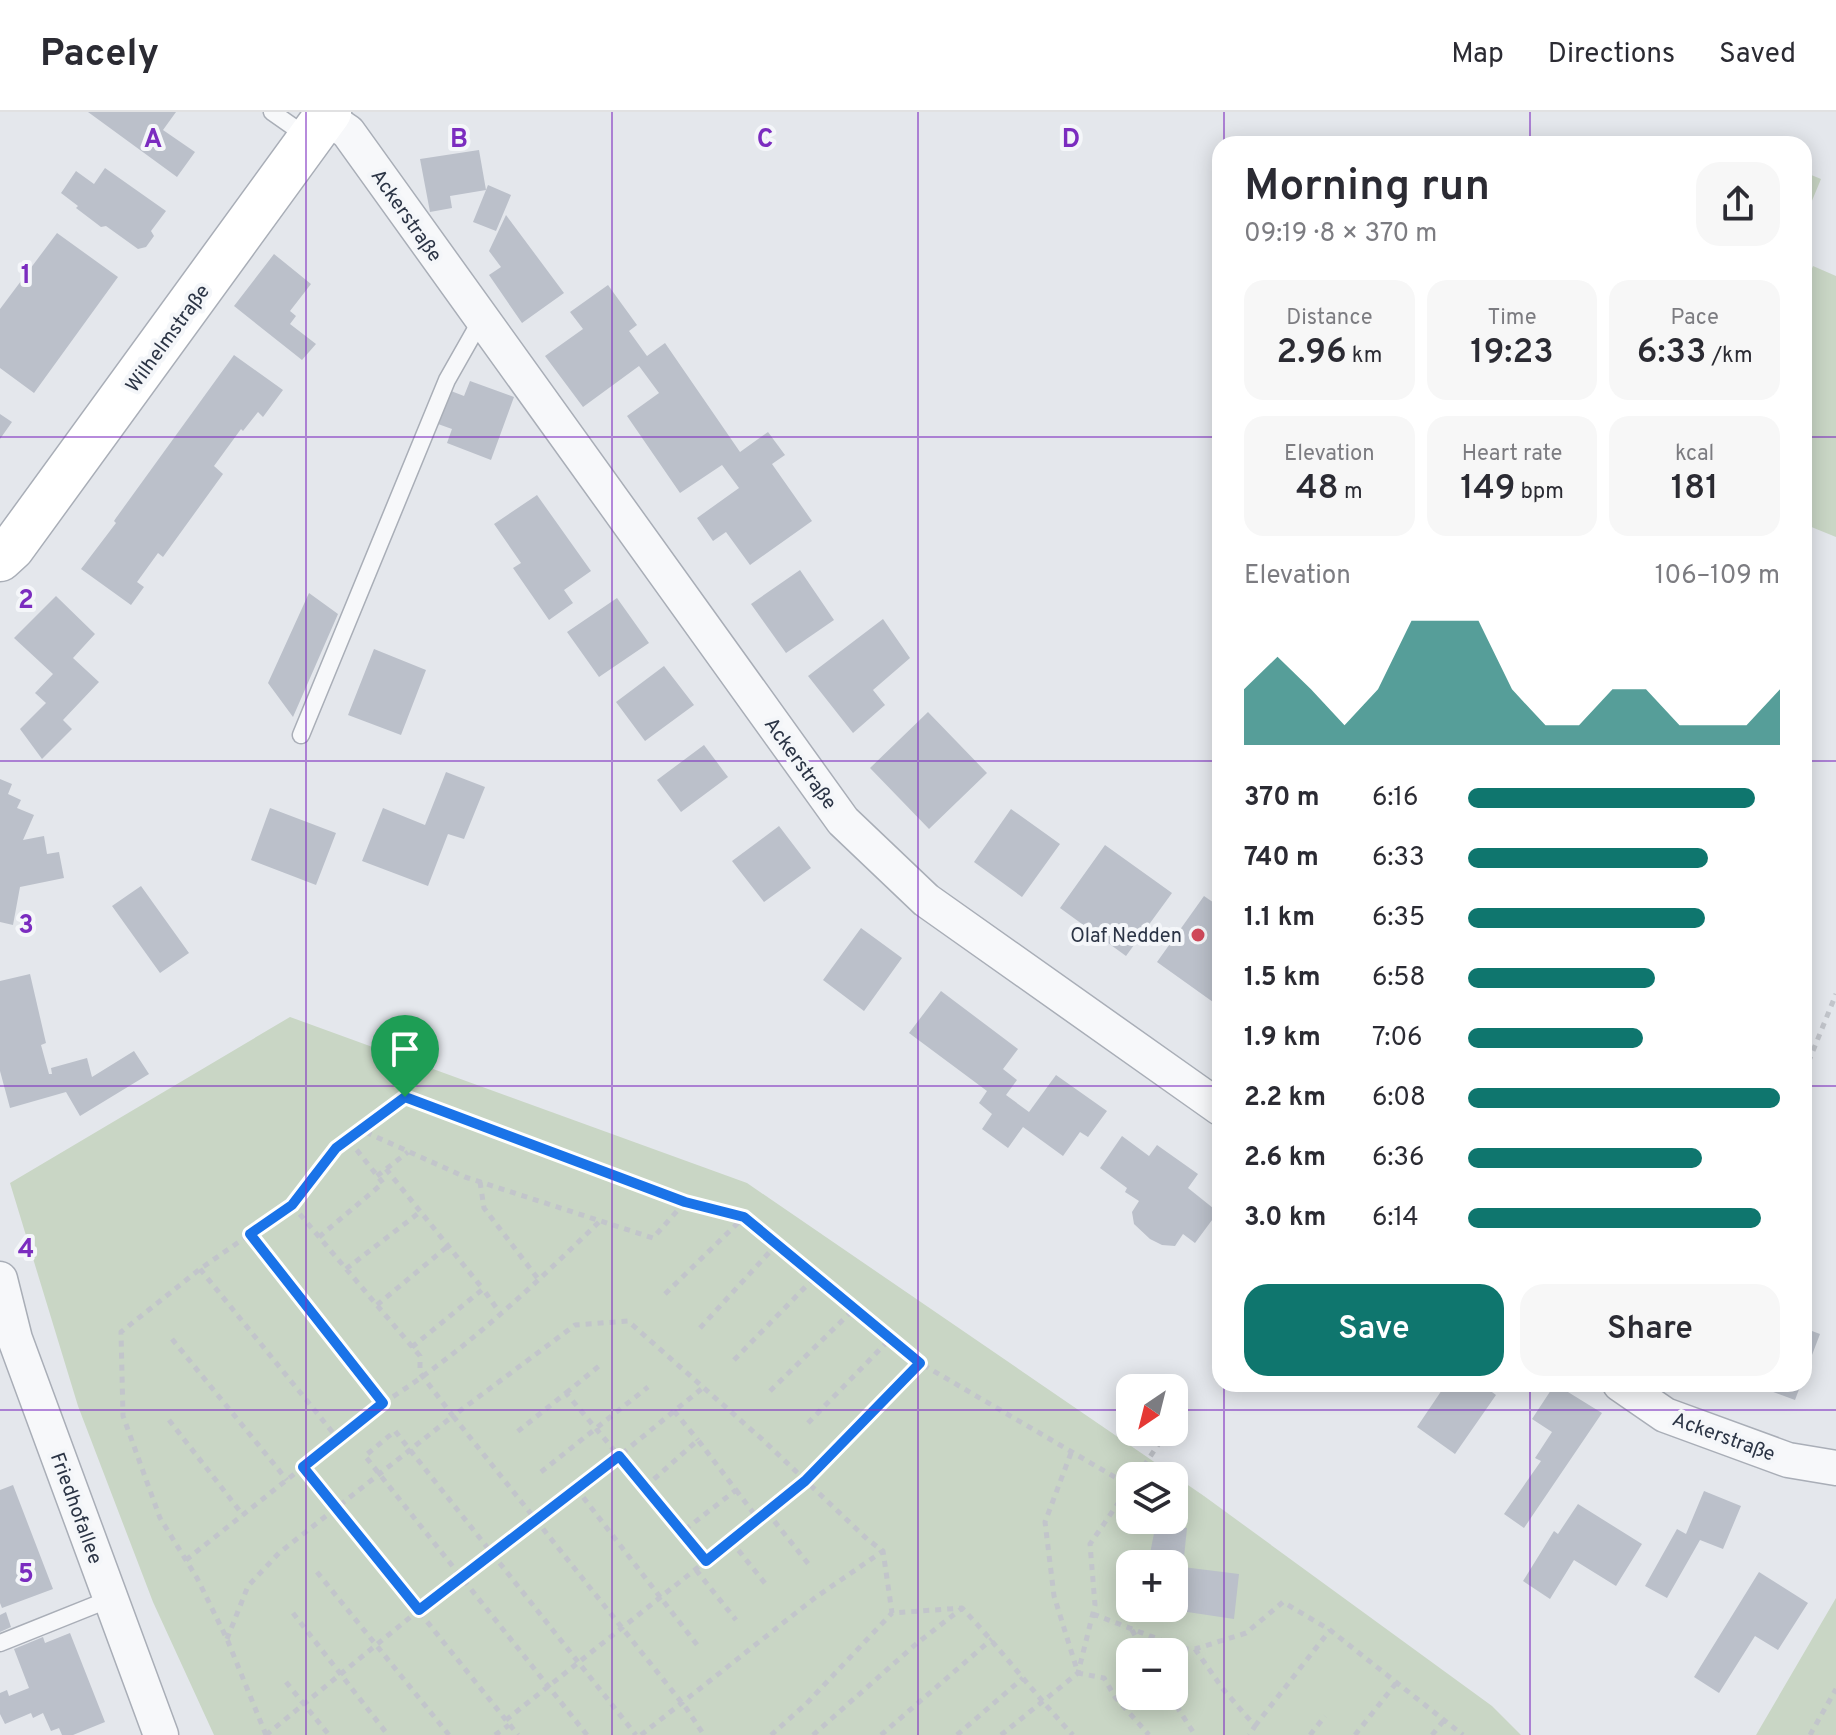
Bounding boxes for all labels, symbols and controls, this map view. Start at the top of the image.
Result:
text: Pacely [40,31,159,80]
text: Map [1451,37,1504,73]
text: Directions [1548,37,1675,73]
text: Saved [1719,37,1796,73]
text: A [144,124,162,157]
text: B [450,124,468,157]
text: C [757,124,773,157]
text: D [1062,124,1080,157]
text: Morning run [1244,160,1490,216]
button: share [1696,162,1780,246]
street label: Ackerstraße [364,165,447,268]
text: 09:19 · 8 × 370 m [1244,218,1437,251]
text: 1 [21,260,31,293]
street label: Wilhelmstraße [121,280,217,398]
text: Distance [1286,305,1373,332]
text: Time [1487,305,1537,332]
text: Pace [1670,305,1719,332]
text: 2.96 [1276,332,1347,375]
text: 19:23 [1470,332,1554,375]
text: 6:33 [1637,332,1706,375]
text: km [1347,343,1382,370]
text: /km [1706,343,1753,370]
text: Elevation [1284,441,1375,468]
text: Heart rate [1462,441,1562,468]
text: kcal [1675,441,1714,468]
text: 48 [1296,468,1339,511]
text: 149 [1460,468,1515,511]
text: 181 [1671,468,1719,511]
text: m [1339,479,1363,506]
text: bpm [1515,479,1564,506]
text: Elevation [1244,560,1351,593]
text: 106–109 m [1655,560,1780,593]
text: 2 [18,585,34,618]
street label: Ackerstraße [757,713,842,815]
text: 370 m [1244,782,1320,815]
text: 6:16 [1372,782,1419,815]
text: 740 m [1244,842,1319,875]
text: 6:33 [1372,842,1425,875]
text: 1.1 km [1244,902,1315,935]
text: 6:35 [1372,902,1425,935]
text: 3 [18,910,34,943]
place label: Olaf Nedden [1070,924,1182,950]
marker: Olaf Nedden [1189,926,1207,944]
text: 1.5 km [1244,962,1321,995]
text: 6:58 [1372,962,1425,995]
pin [371,1015,439,1097]
text: 1.9 km [1244,1022,1321,1055]
text: 7:06 [1372,1022,1423,1055]
icon: arrive [383,1027,427,1071]
text: 2.2 km [1244,1082,1326,1115]
text: 6:08 [1372,1082,1426,1115]
text: 2.6 km [1244,1142,1326,1175]
text: 6:36 [1372,1142,1425,1175]
text: 3.0 km [1244,1202,1326,1235]
text: 6:14 [1372,1202,1419,1235]
text: 4 [18,1234,34,1267]
button: Save [1244,1284,1504,1376]
button: Share [1520,1284,1780,1376]
north arrow [1116,1374,1188,1446]
map controls [1116,1374,1188,1710]
street label: Ackerstraße [1668,1407,1778,1468]
street label: Friedhofallee [43,1449,107,1568]
button: layers [1116,1462,1188,1534]
button: + [1116,1550,1188,1622]
text: 5 [18,1559,34,1592]
button: − [1116,1638,1188,1710]

